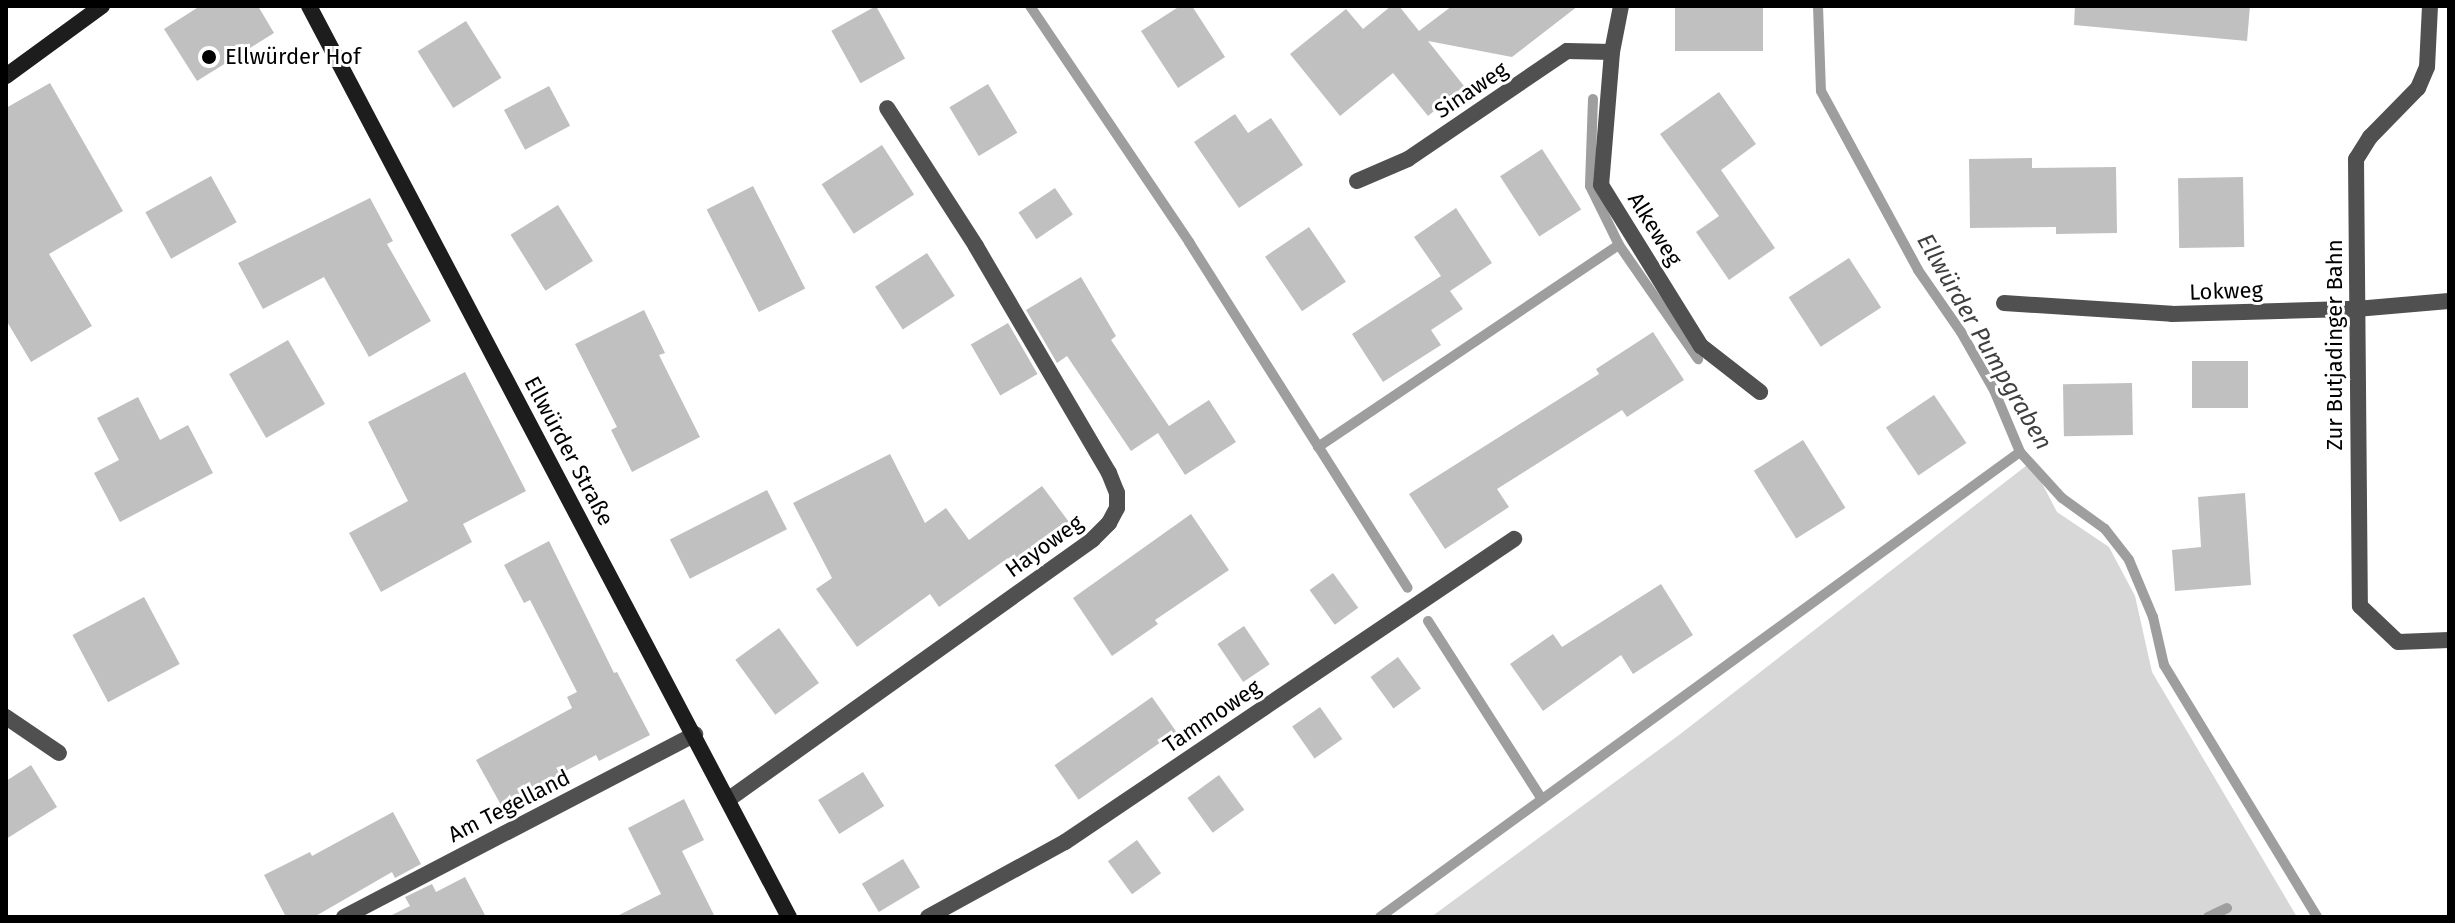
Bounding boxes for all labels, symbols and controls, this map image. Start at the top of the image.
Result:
place label: Ellwürder Hof [225,44,361,70]
marker: Ellwürder Hof [200,48,218,66]
street label: Sinaweg [1430,56,1512,124]
street label: Alkeweg [1622,188,1688,270]
water label: Ellwürder Pumpgraben [1910,229,2058,455]
street label: Zur Butjadinger Bahn [2322,239,2348,451]
street label: Lokweg [2189,277,2263,305]
street label: Ellwürder Straße [519,372,619,530]
street label: Hayoweg [1000,509,1088,583]
street label: Tammoweg [1158,674,1266,758]
street label: Am Tegelland [444,764,574,848]

